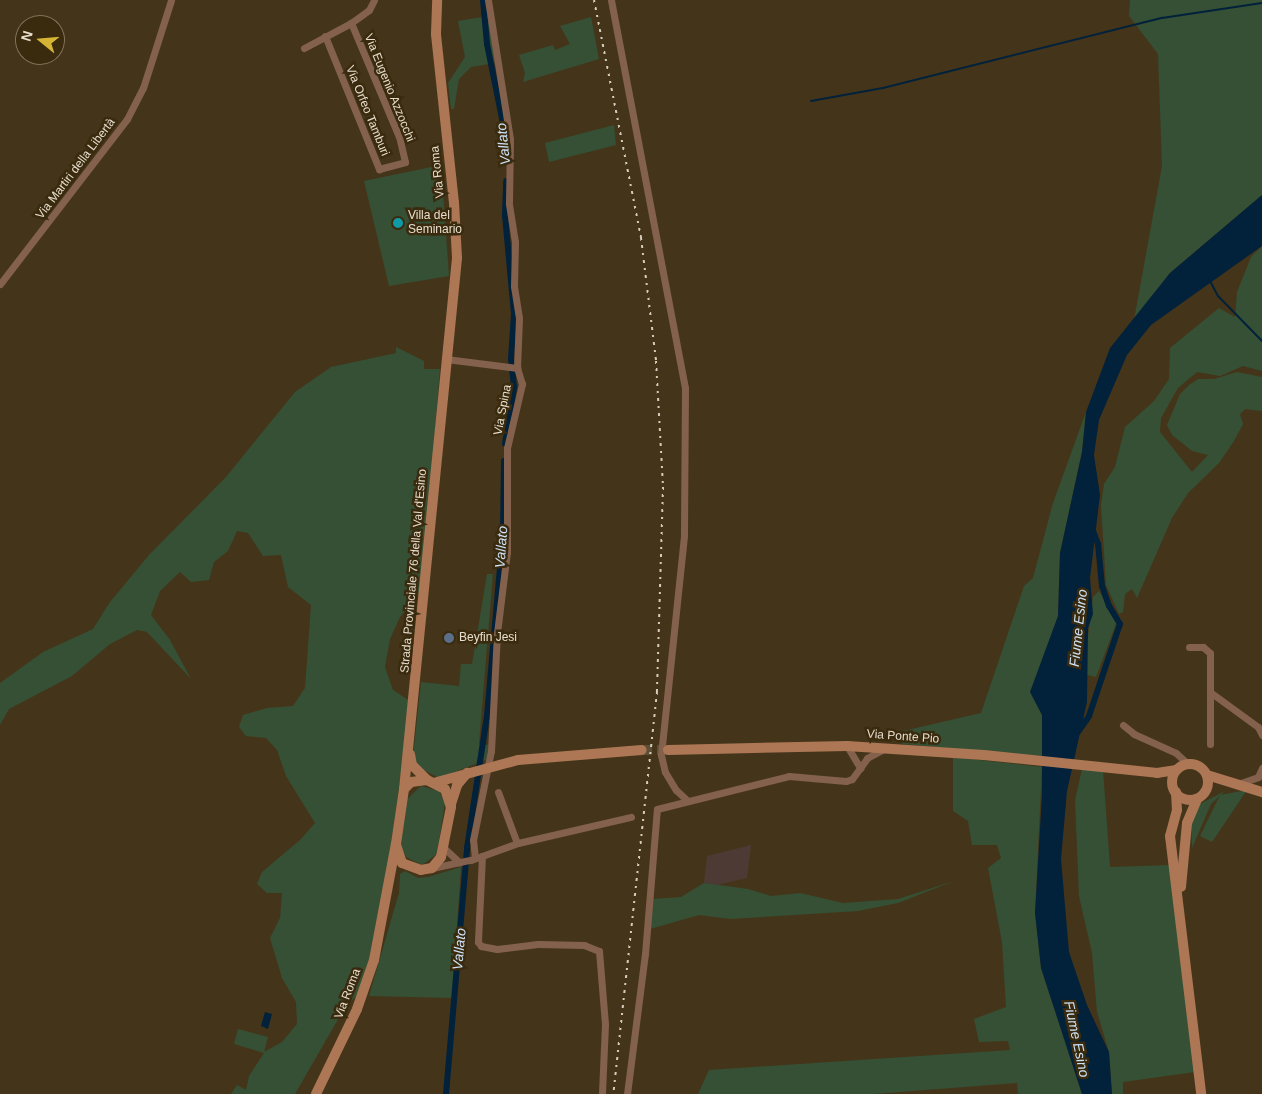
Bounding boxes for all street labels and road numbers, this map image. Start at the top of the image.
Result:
street label: Via Eugenio Azzocchi [361,32,417,144]
street label: Via Orfeo Tamburi [342,64,392,158]
street label: Via Martiri della Libertà [33,116,119,222]
street label: Via Roma [428,145,448,199]
street label: Via Spina [491,384,515,436]
street label: Strada Provinciale 76 della Val d'Esino [398,468,430,674]
street label: Via Ponte Pio [866,727,940,747]
street label: Via Roma [332,967,364,1021]

